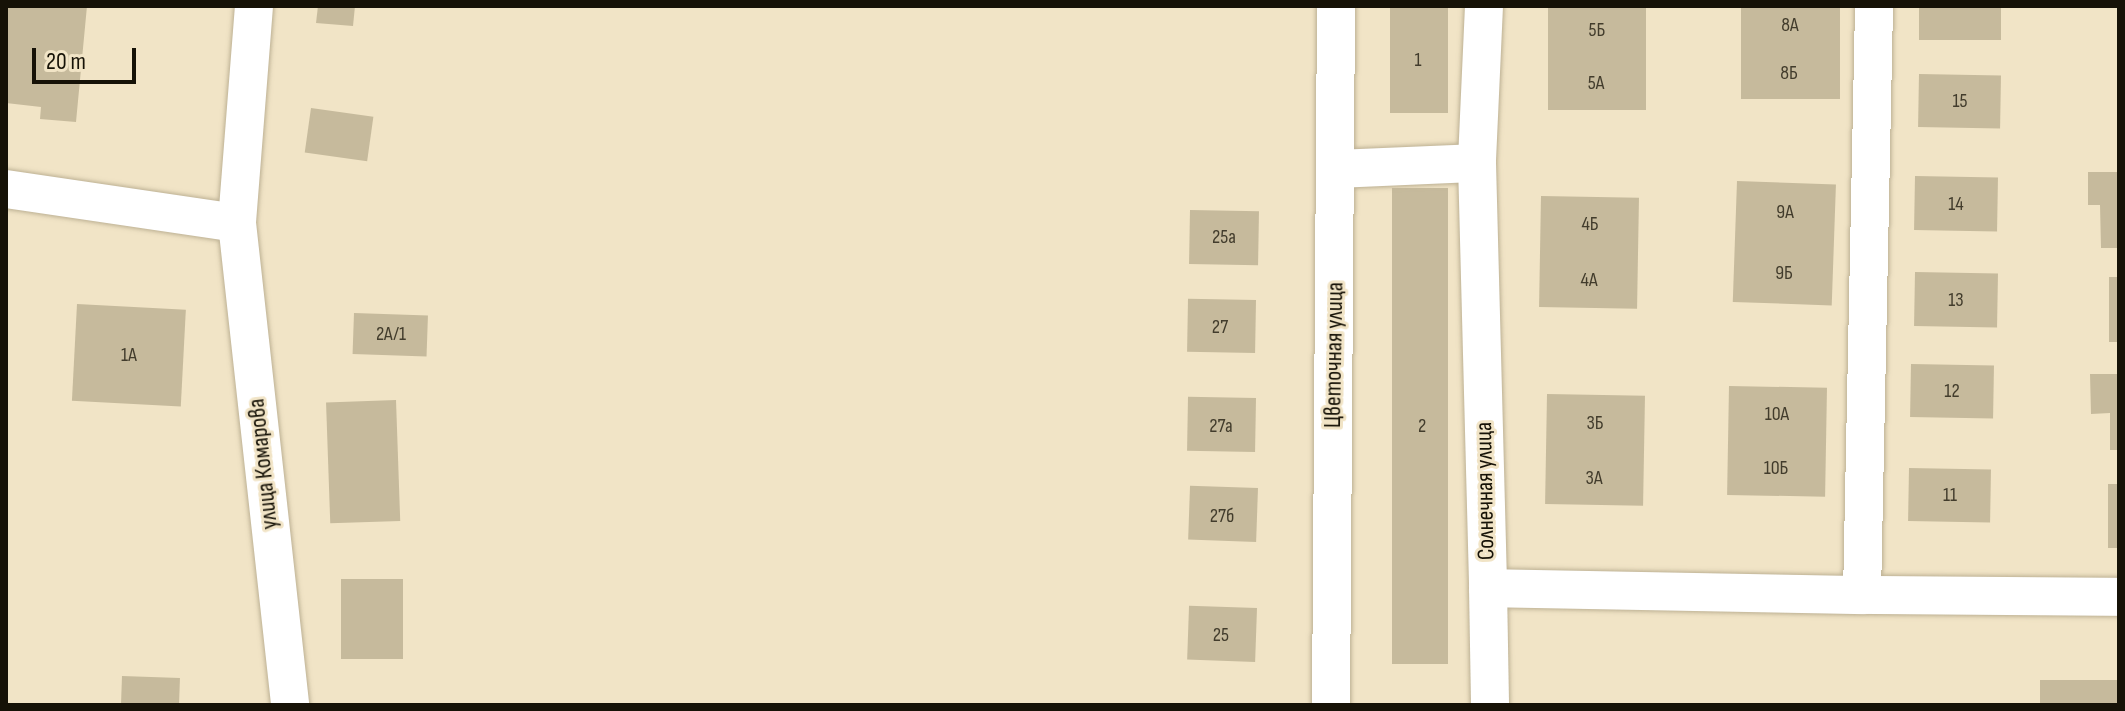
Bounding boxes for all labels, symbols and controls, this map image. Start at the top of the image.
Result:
house number: 8А [1781,13,1799,37]
house number: 5Б [1589,18,1605,42]
scale bar [36,32,140,82]
text: 20 m [46,47,86,76]
house number: 1 [1415,48,1421,72]
house number: 8Б [1780,61,1798,85]
house number: 5А [1588,71,1604,95]
house number: 15 [1952,89,1968,113]
house number: 14 [1948,192,1964,216]
house number: 9А [1776,200,1794,224]
house number: 4Б [1581,212,1599,236]
house number: 25а [1212,225,1236,249]
house number: 9Б [1775,261,1793,285]
house number: 4А [1581,268,1597,292]
street label: Цветочная улица [1318,282,1350,428]
house number: 13 [1948,288,1964,312]
house number: 27 [1212,315,1228,339]
house number: 2А/1 [376,322,406,346]
house number: 1А [121,343,137,367]
house number: 12 [1944,379,1960,403]
street label: улица Комарова [242,397,284,531]
house number: 10А [1765,402,1789,426]
house number: 3Б [1586,411,1604,435]
house number: 27а [1209,414,1233,438]
house number: 2 [1418,414,1426,438]
street label: Солнечная улица [1469,422,1501,560]
house number: 10Б [1764,456,1788,480]
house number: 3А [1586,466,1602,490]
house number: 11 [1943,483,1957,507]
house number: 27б [1210,504,1234,528]
house number: 25 [1213,623,1229,647]

